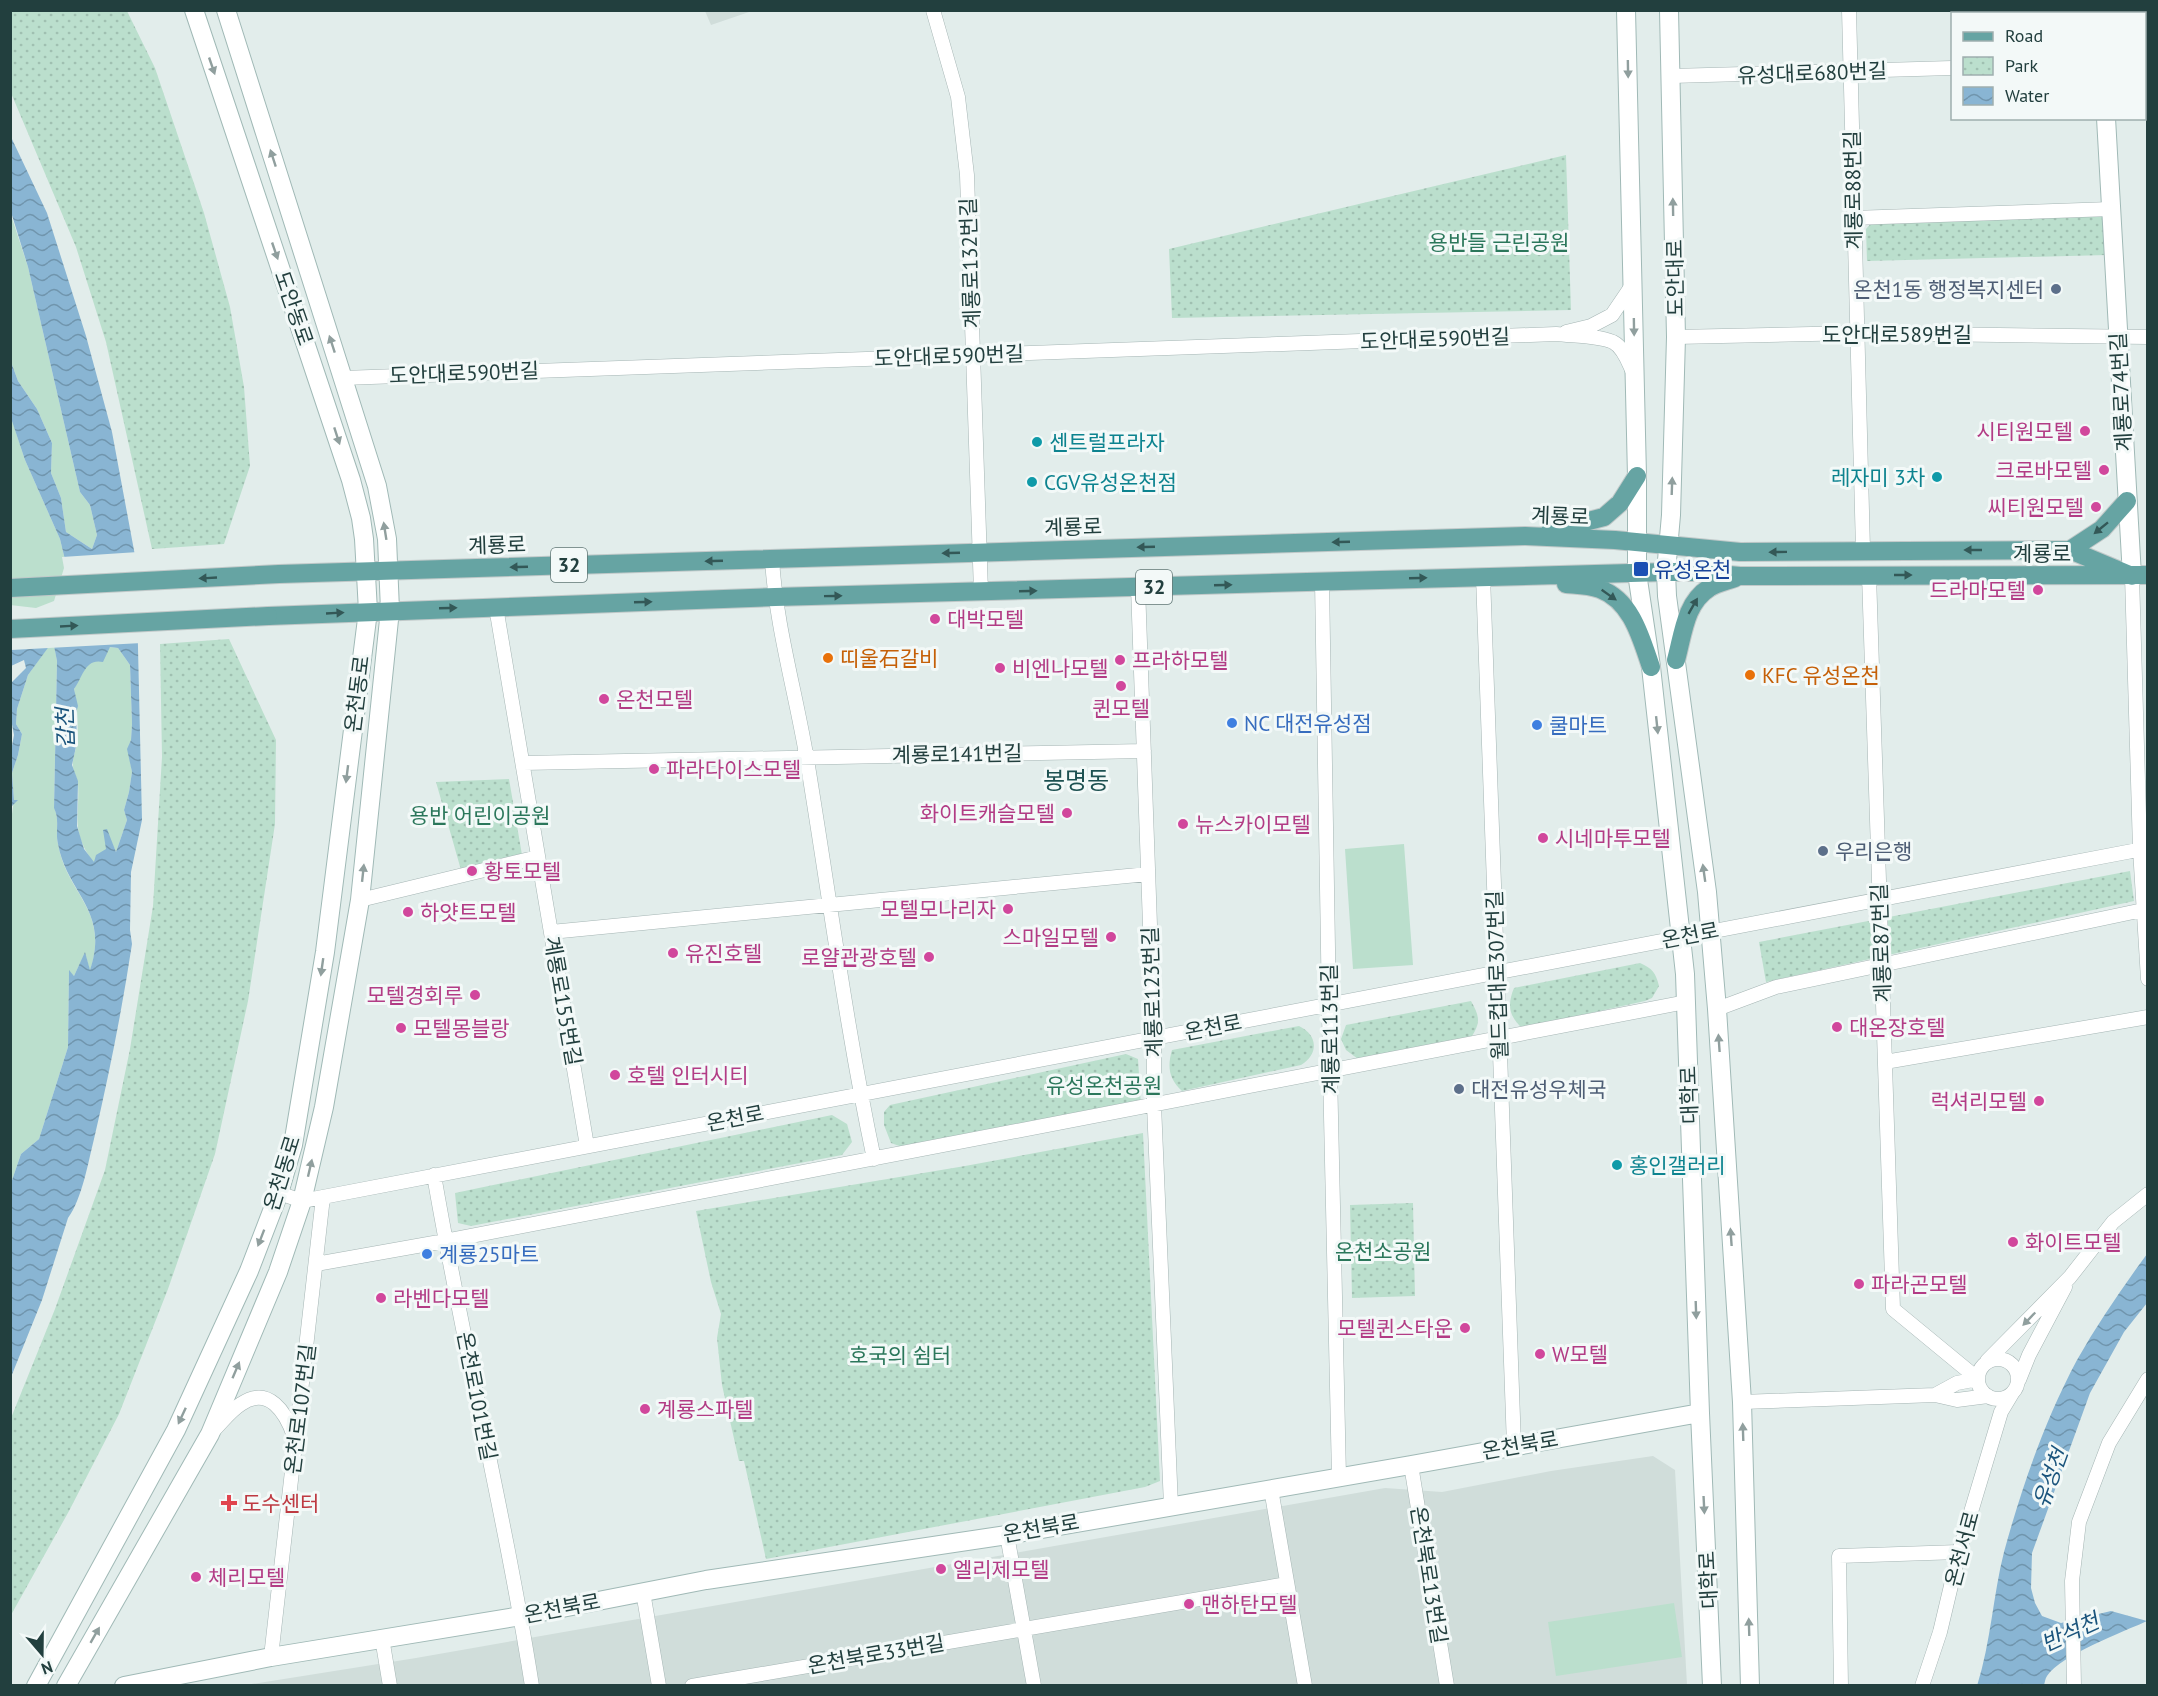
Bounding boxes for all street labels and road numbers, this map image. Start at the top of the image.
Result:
street label: 유성대로680번길 [1736,57,1888,89]
street label: 계룡로88번길 [1838,130,1868,250]
street label: 계룡로132번길 [954,197,986,329]
street label: 도안대로 [1661,239,1689,317]
street label: 도안동로 [269,267,319,349]
street label: 도안대로589번길 [1822,321,1972,348]
street label: 도안대로590번길 [1359,323,1511,355]
street label: 계룡로74번길 [2104,332,2138,452]
street label: 도안대로590번길 [873,340,1025,372]
street label: 도안대로590번길 [388,357,540,389]
street label: 계룡로 [1531,501,1589,531]
street label: 계룡로 [1044,512,1102,542]
street label: 계룡로 [468,530,526,560]
street label: 계룡로 [2013,540,2071,567]
road number: 32 [551,548,587,582]
road number: 32 [1136,570,1172,604]
street label: 온천동로 [339,654,375,734]
street label: 계룡로141번길 [891,739,1023,769]
street label: 계룡로87번길 [1865,883,1897,1003]
street label: 월드컵대로307번길 [1481,890,1513,1060]
street label: 온천로 [1659,916,1721,954]
street label: 계룡로123번길 [1136,926,1168,1058]
street label: 계룡로155번길 [538,934,588,1068]
street label: 계룡로113번길 [1315,963,1345,1095]
street label: 온천로 [1182,1008,1244,1046]
street label: 대학로 [1674,1066,1704,1124]
street label: 온천로 [704,1099,766,1137]
street label: 온천동로 [258,1132,306,1214]
street label: 온천로101번길 [451,1329,503,1463]
street label: 온천로107번길 [279,1342,321,1476]
street label: 온천북로 [1480,1425,1560,1465]
street label: 온천북로13번길 [1405,1504,1453,1646]
street label: 온천북로 [1001,1508,1081,1548]
street label: 온천서로 [1939,1508,1985,1590]
street label: 대학로 [1693,1550,1723,1610]
street label: 온천북로 [521,1587,603,1629]
street label: 온천북로33번길 [805,1629,947,1679]

